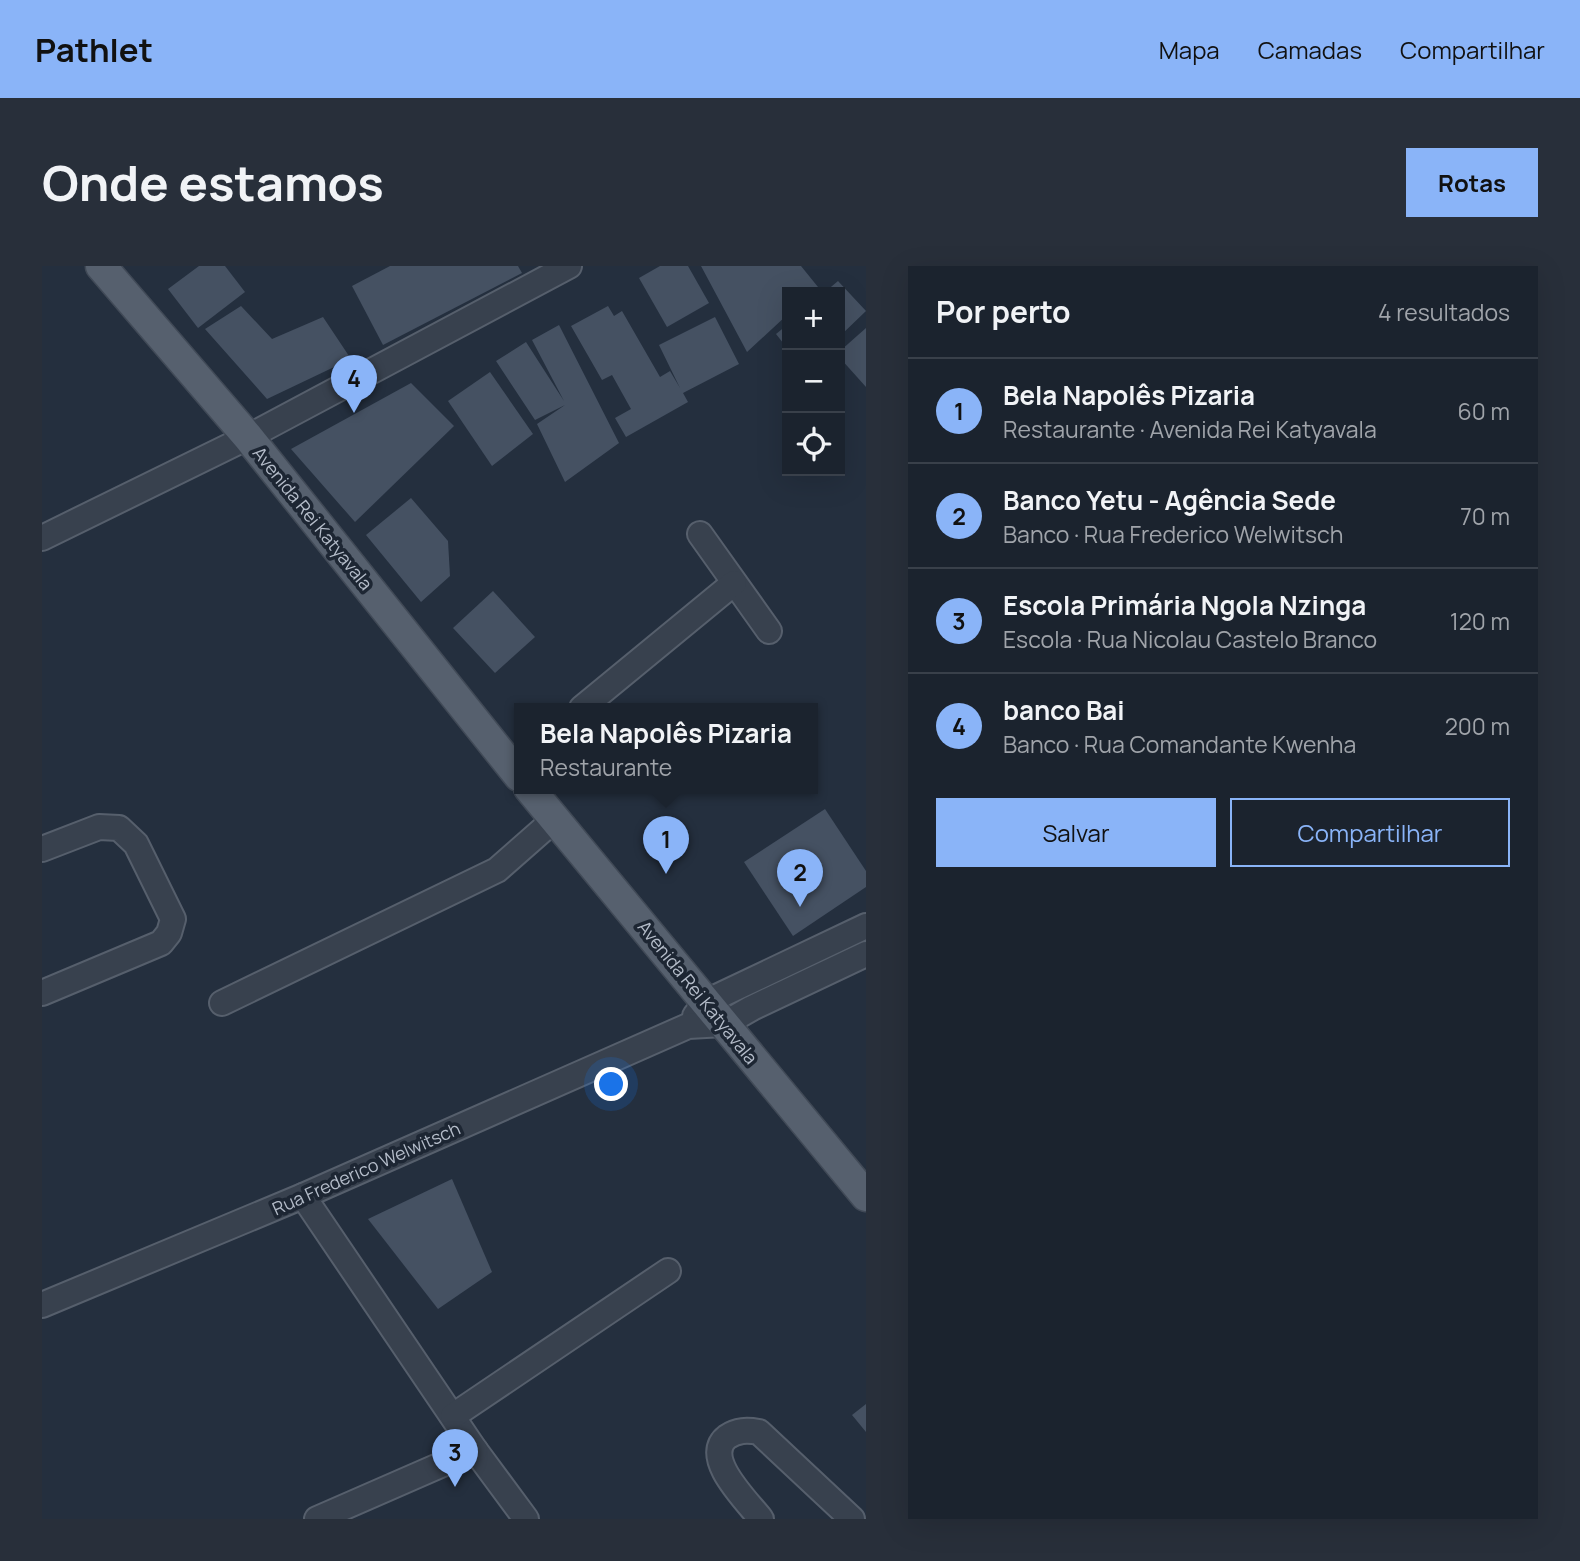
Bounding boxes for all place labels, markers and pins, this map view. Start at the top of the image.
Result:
pin: 4 [331,355,377,413]
pin: 1 [643,816,689,874]
pin: 2 [777,849,823,907]
pin: 3 [432,1429,478,1487]

